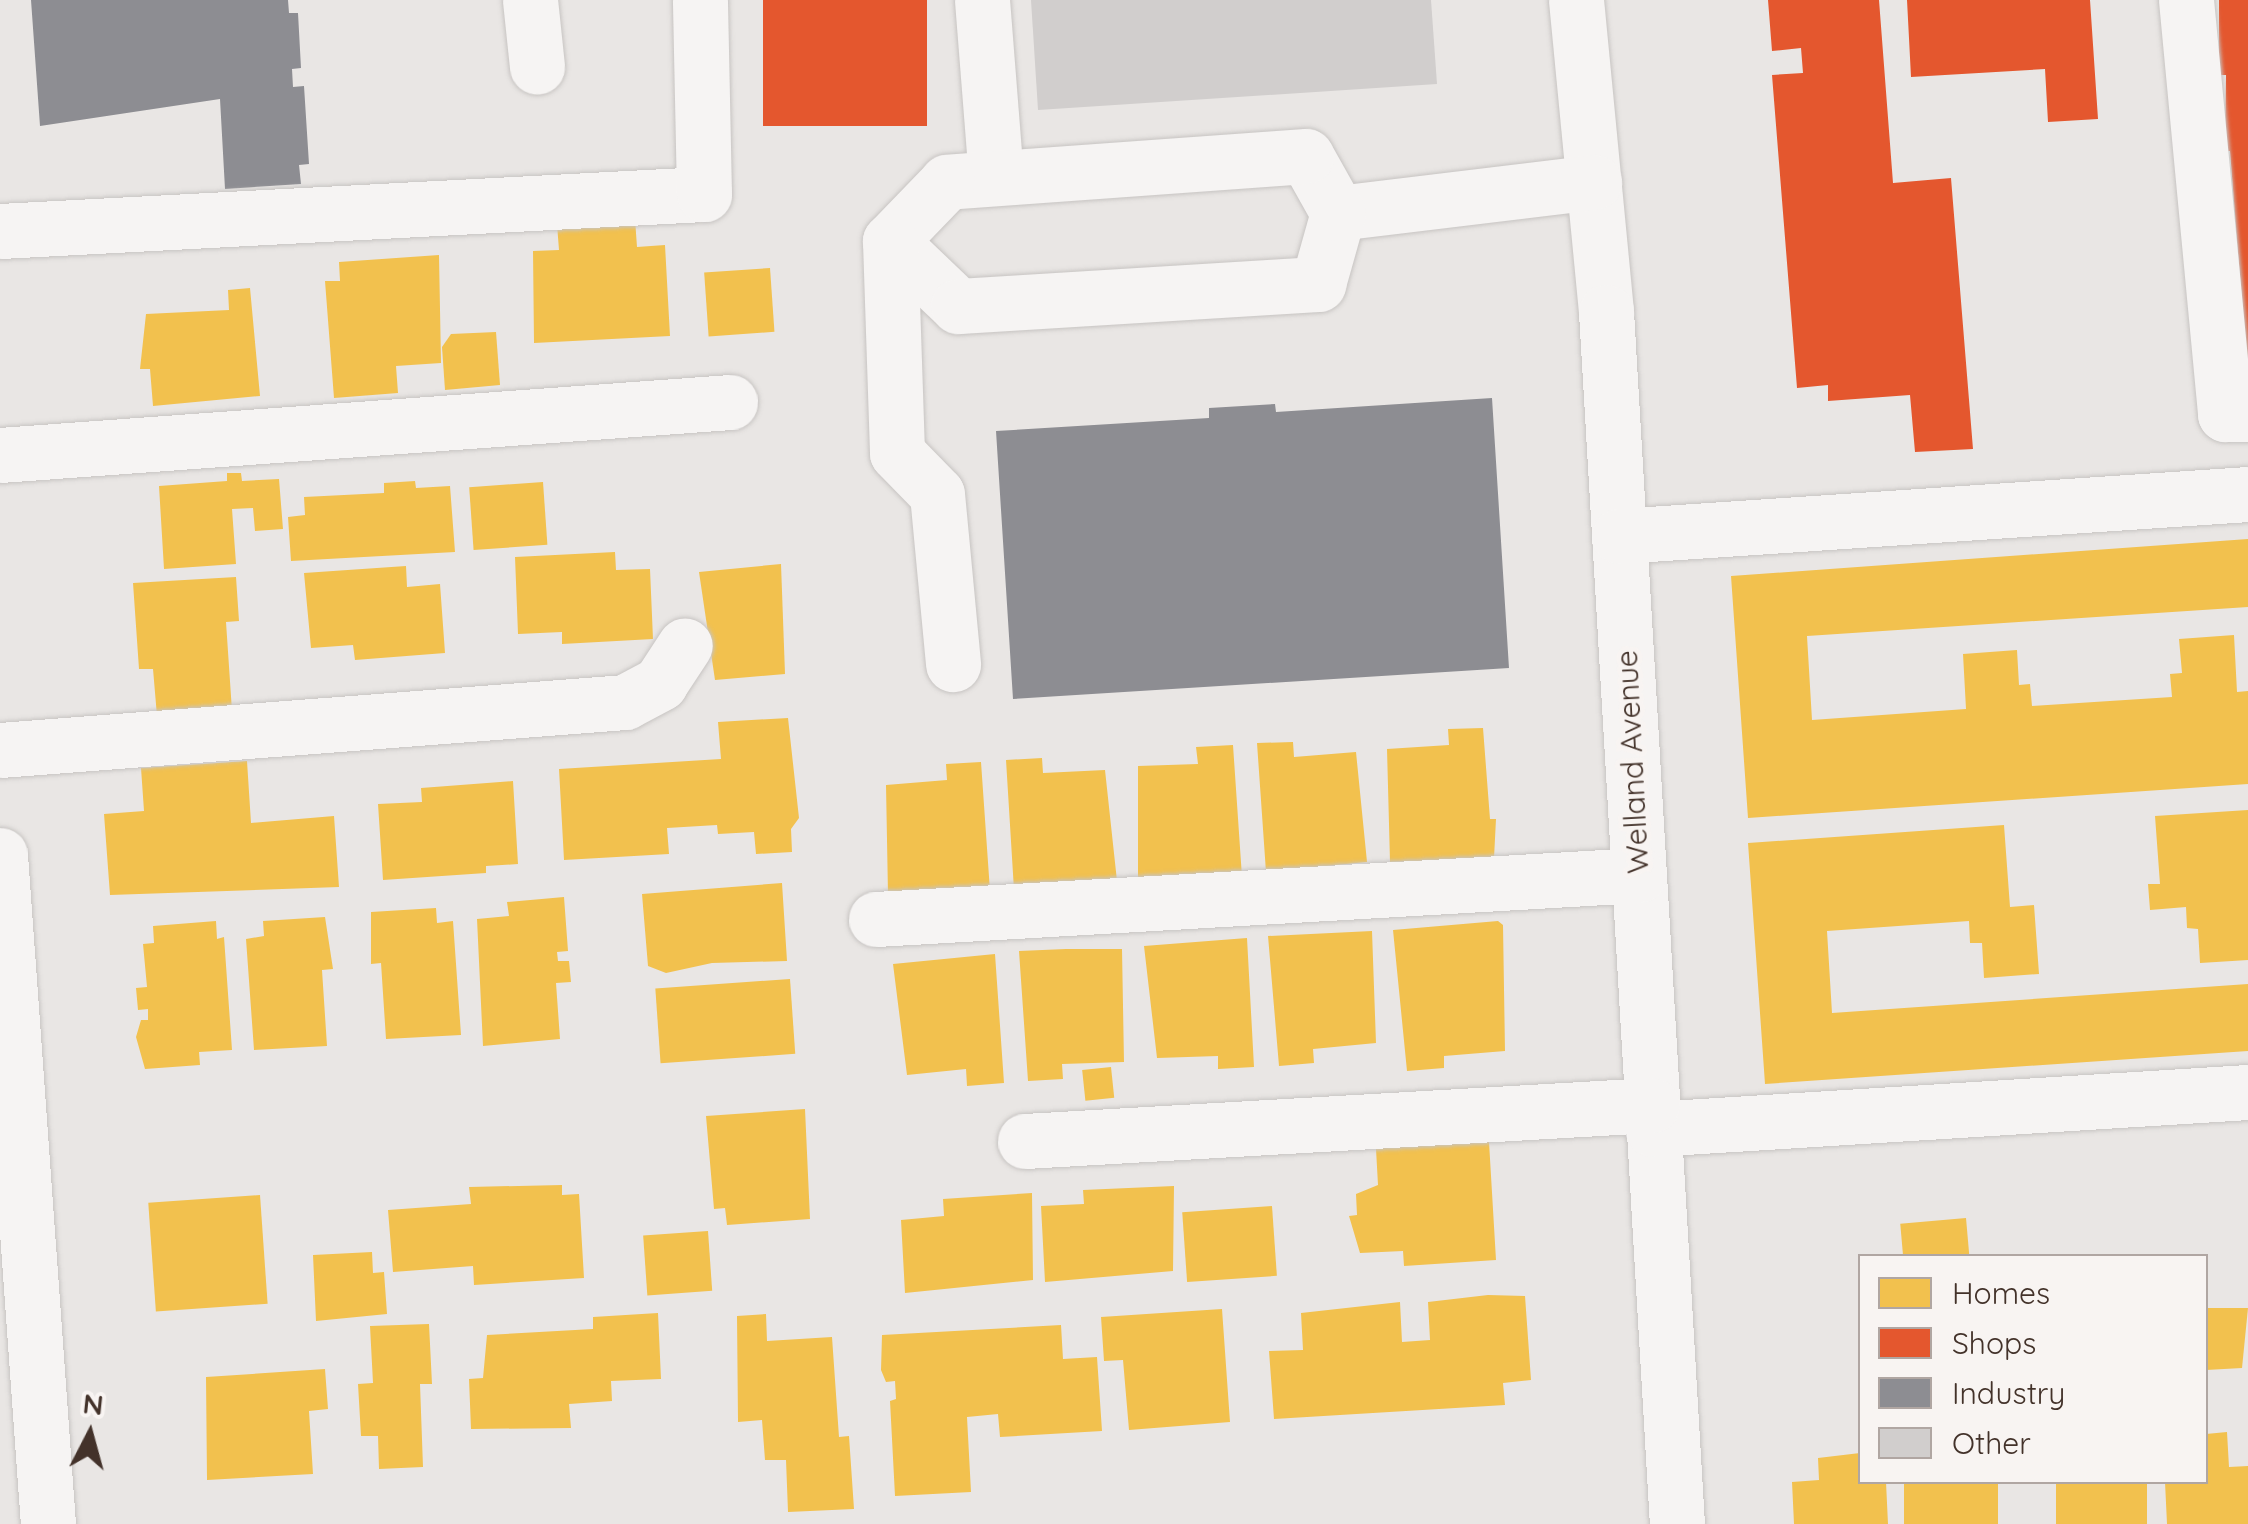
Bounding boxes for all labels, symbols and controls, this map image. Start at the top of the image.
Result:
street label: Welland Avenue [1608,649,1656,875]
legend [1858,1254,2208,1484]
text: Homes [1952,1274,2050,1312]
text: Shops [1952,1324,2036,1362]
text: Industry [1952,1374,2065,1412]
north arrow [40,1384,140,1484]
text: N [81,1385,105,1422]
text: Other [1952,1424,2031,1462]

